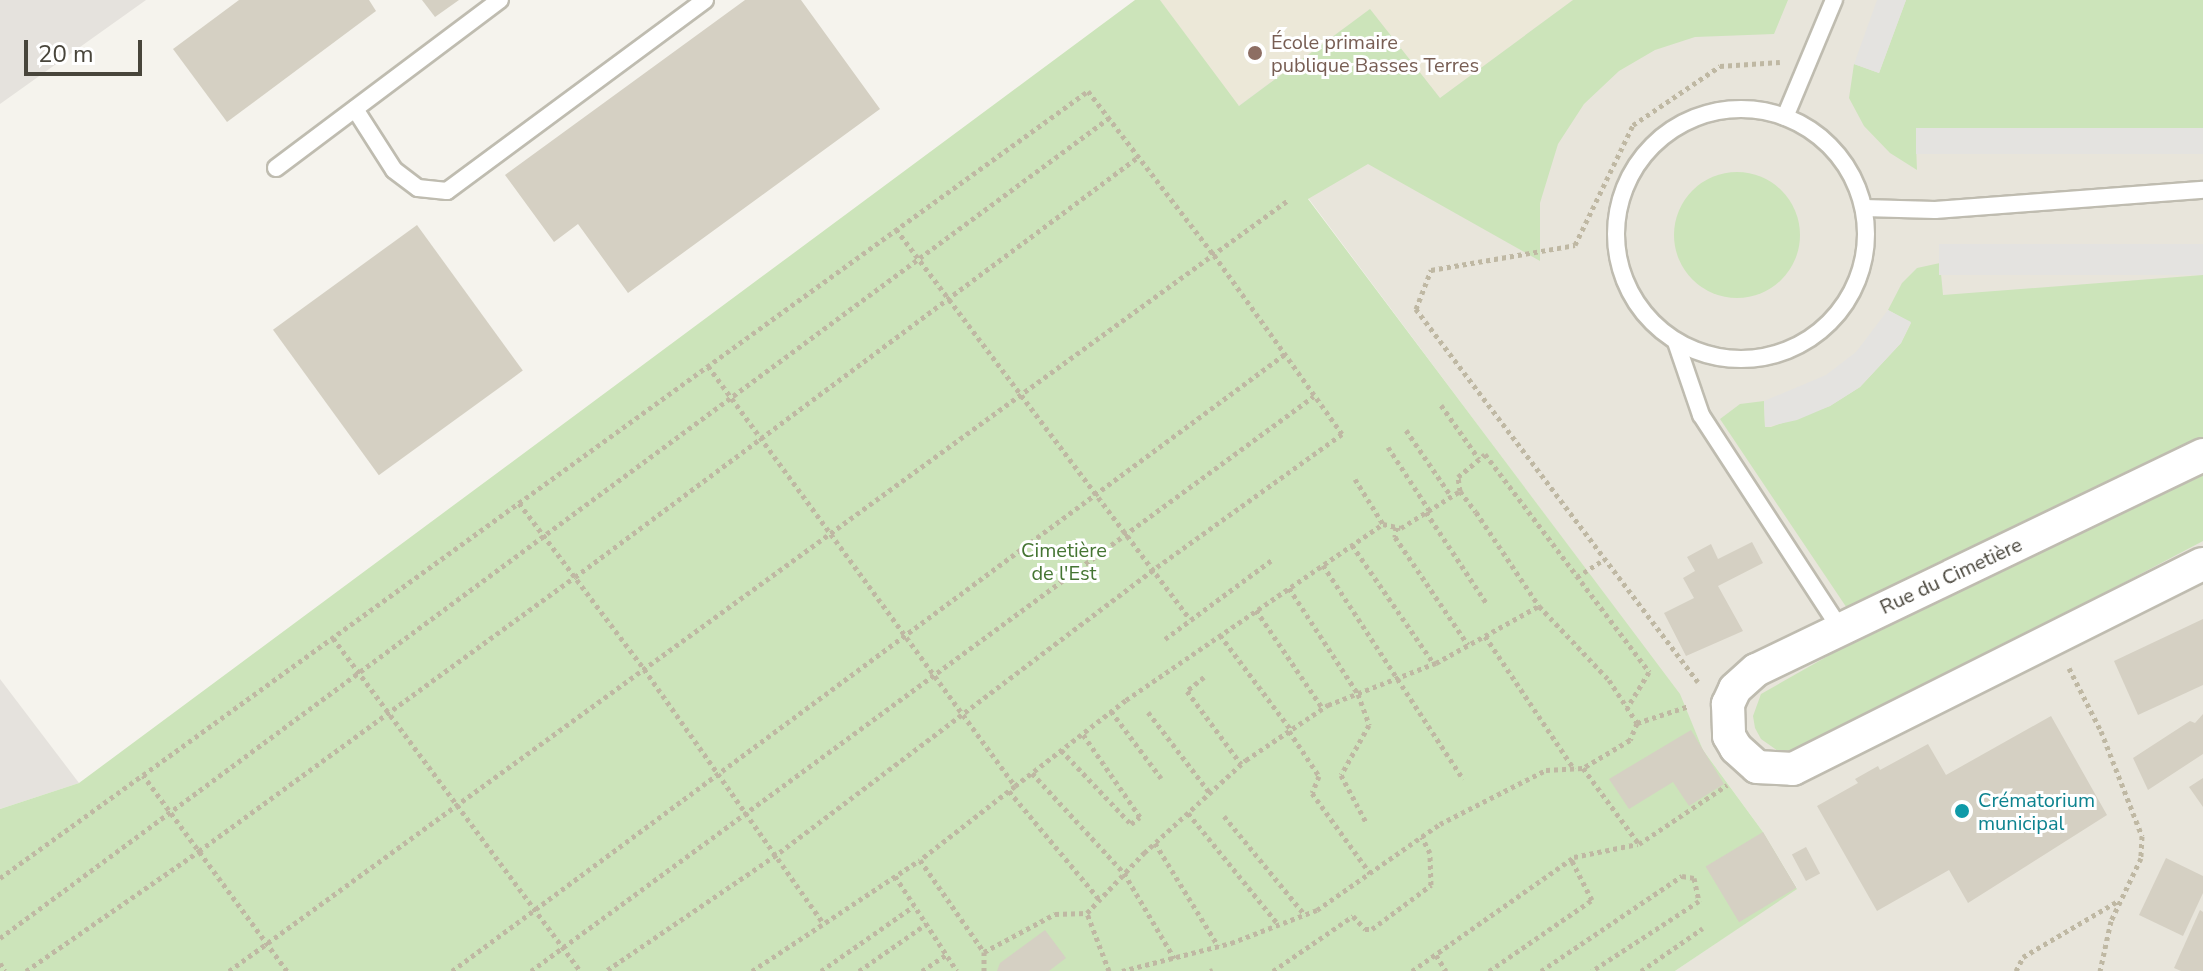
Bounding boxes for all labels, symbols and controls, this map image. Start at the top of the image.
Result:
scale bar [28,24,146,74]
place label: École primaire publique Basses Terres [1271,30,1479,77]
text: 20 m [38,38,94,70]
marker: École primaire publique Basses Terres [1246,44,1264,62]
street label: Rue du Cimetière [1876,533,2026,619]
park label: Cimetière de l'Est [1021,538,1107,585]
place label: Crématorium municipal [1978,788,2095,835]
marker: Crématorium municipal [1953,802,1971,820]

